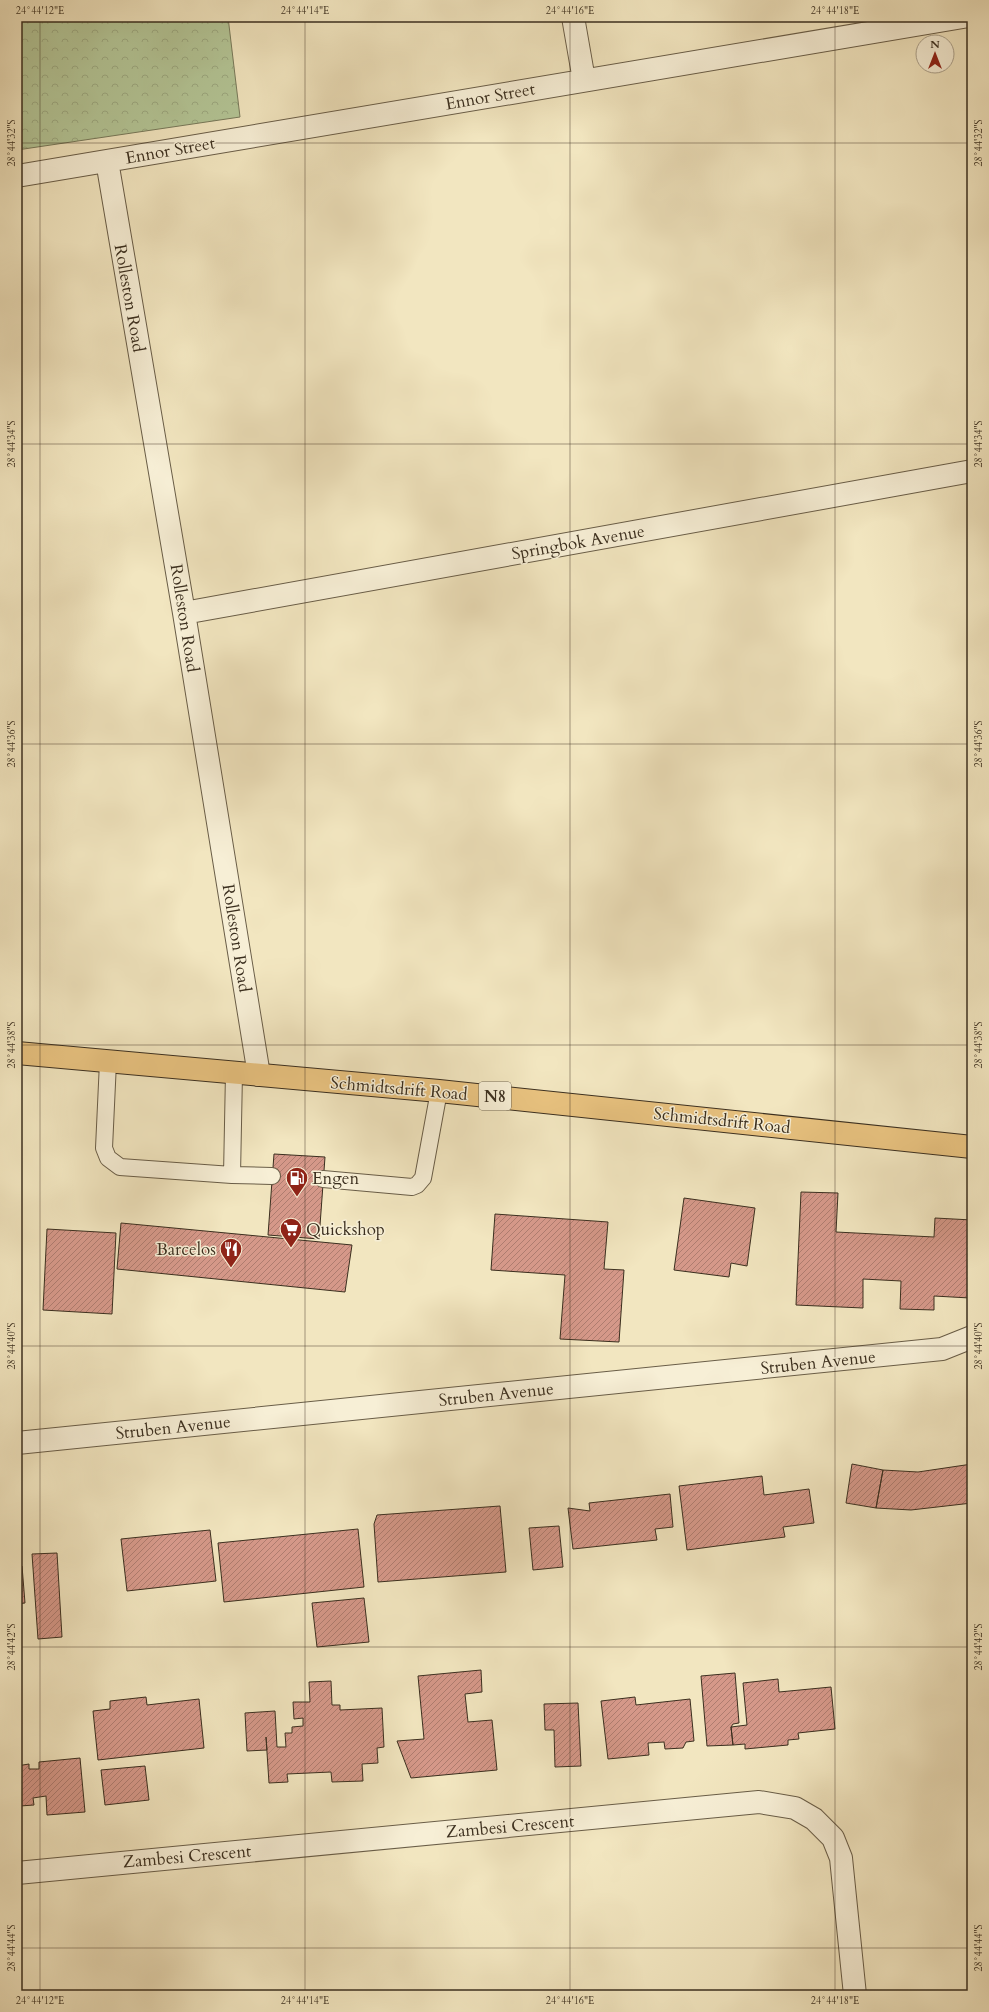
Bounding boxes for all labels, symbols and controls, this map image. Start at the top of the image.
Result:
text: 24°44'12"E [16,4,64,18]
text: 24°44'14"E [281,4,329,18]
text: 24°44'16"E [546,4,594,18]
text: 24°44'18"E [811,4,859,18]
north arrow [915,34,955,74]
text: N [930,37,940,52]
street label: Ennor Street [443,77,537,116]
text: 28°44'32"S [5,119,19,167]
text: 28°44'32"S [972,119,986,167]
street label: Ennor Street [123,131,217,170]
street label: Rolleston Road [109,242,150,354]
text: 28°44'34"S [5,420,19,468]
text: 28°44'34"S [972,420,986,468]
street label: Springbok Avenue [510,519,646,566]
street label: Rolleston Road [165,562,204,674]
text: 28°44'36"S [5,720,19,768]
text: 28°44'36"S [972,720,986,768]
street label: Rolleston Road [217,882,256,994]
text: 28°44'38"S [5,1021,19,1069]
text: 28°44'38"S [972,1021,986,1069]
street label: Schmidtsdrift Road [330,1071,468,1106]
road number: N8 [479,1082,511,1110]
street label: Schmidtsdrift Road [652,1102,791,1139]
fuel station icon: Engen [284,1165,310,1198]
place label: Engen [312,1167,359,1190]
supermarket icon: Quickshop [278,1216,304,1249]
place label: Quickshop [306,1218,385,1241]
restaurant icon: Barcelos [218,1236,244,1269]
place label: Barcelos [156,1238,216,1261]
text: 28°44'40"S [5,1322,19,1370]
text: 28°44'40"S [972,1322,986,1370]
street label: Struben Avenue [759,1345,877,1380]
street label: Struben Avenue [437,1377,555,1412]
street label: Struben Avenue [114,1410,232,1445]
text: 28°44'42"S [5,1623,19,1671]
text: 28°44'42"S [972,1623,986,1671]
street label: Zambesi Crescent [445,1809,576,1844]
street label: Zambesi Crescent [122,1839,253,1874]
text: 28°44'44"S [5,1924,19,1972]
text: 28°44'44"S [972,1924,986,1972]
text: 24°44'12"E [16,1994,64,2008]
text: 24°44'14"E [281,1994,329,2008]
text: 24°44'16"E [546,1994,594,2008]
text: 24°44'18"E [811,1994,859,2008]

